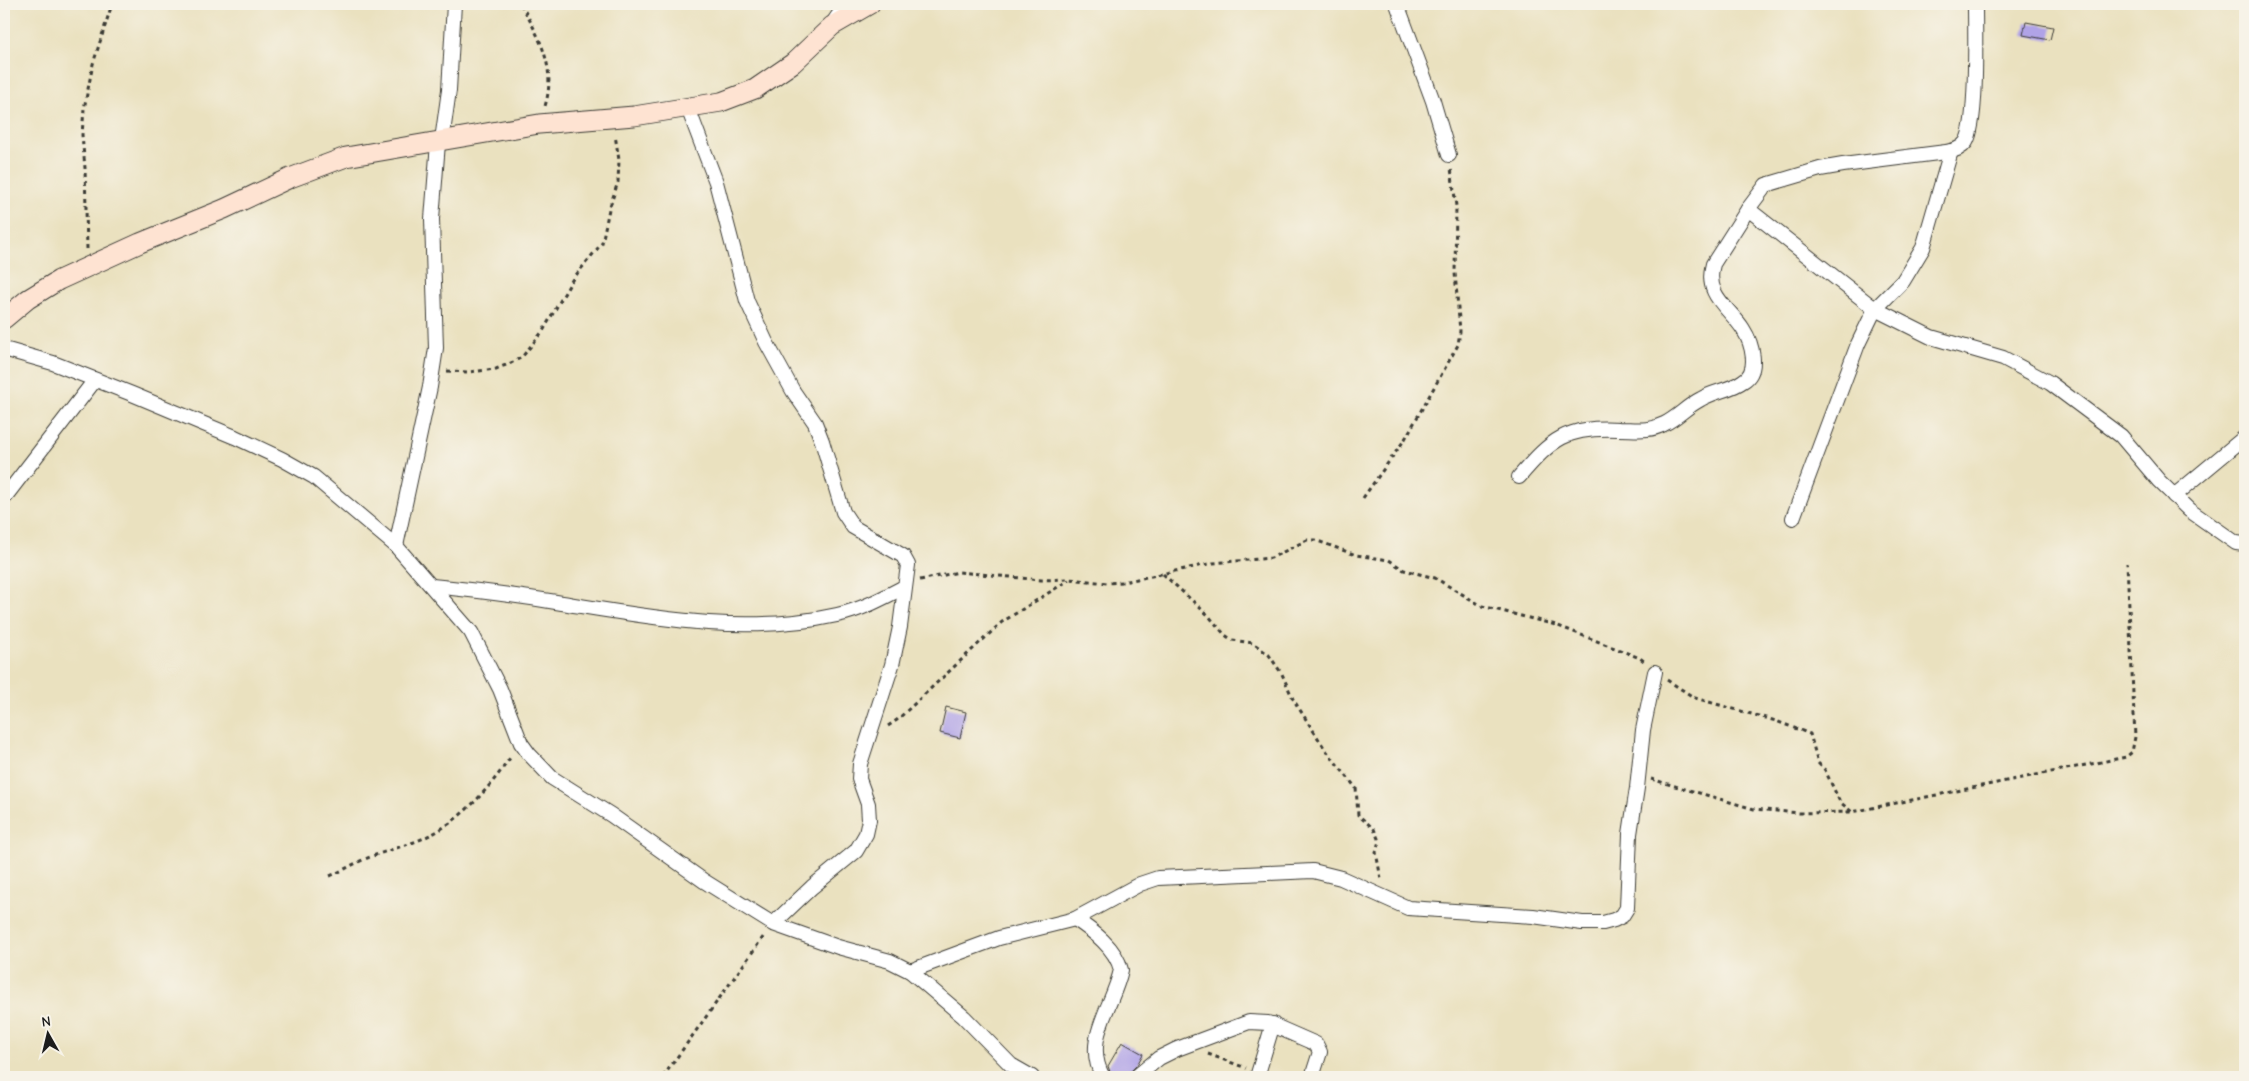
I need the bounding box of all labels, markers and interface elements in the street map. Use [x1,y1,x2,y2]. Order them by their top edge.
north arrow [22,1008,72,1058]
text: N [41,1013,52,1031]

